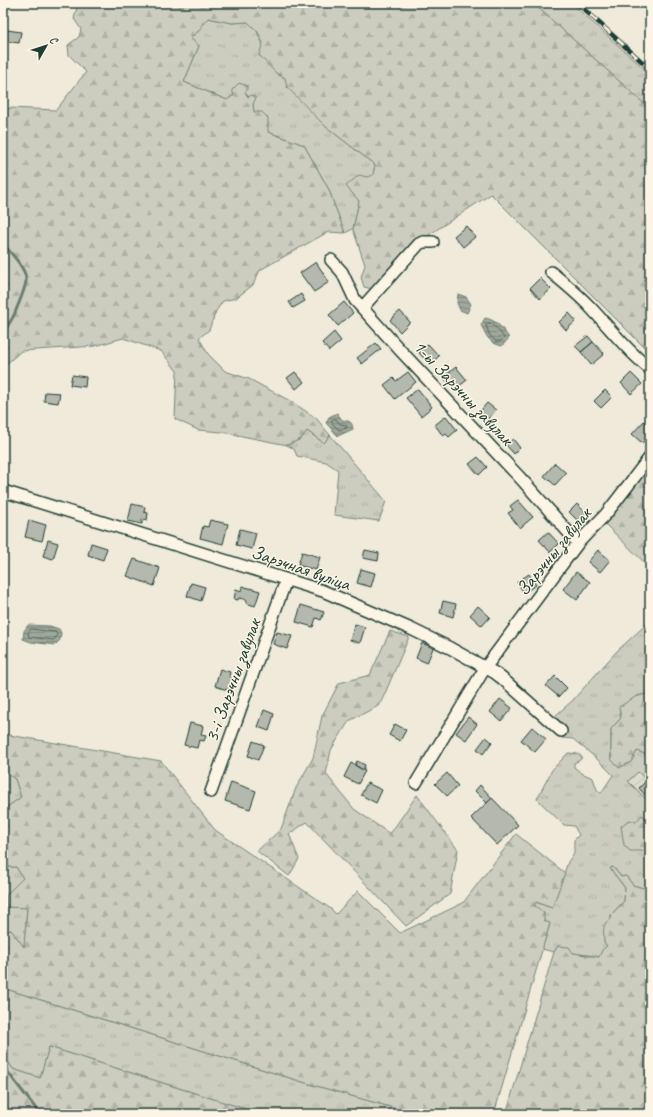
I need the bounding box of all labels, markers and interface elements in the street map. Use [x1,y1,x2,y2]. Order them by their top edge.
north arrow [26,26,66,66]
text: С [47,33,62,47]
street label: 1-ы Зарэчны завулак [408,335,520,452]
street label: Зарэчны завулак [511,501,598,601]
street label: Зарэчная вуліца [248,540,355,597]
street label: 3-і Зарэчны завулак [200,614,267,745]

